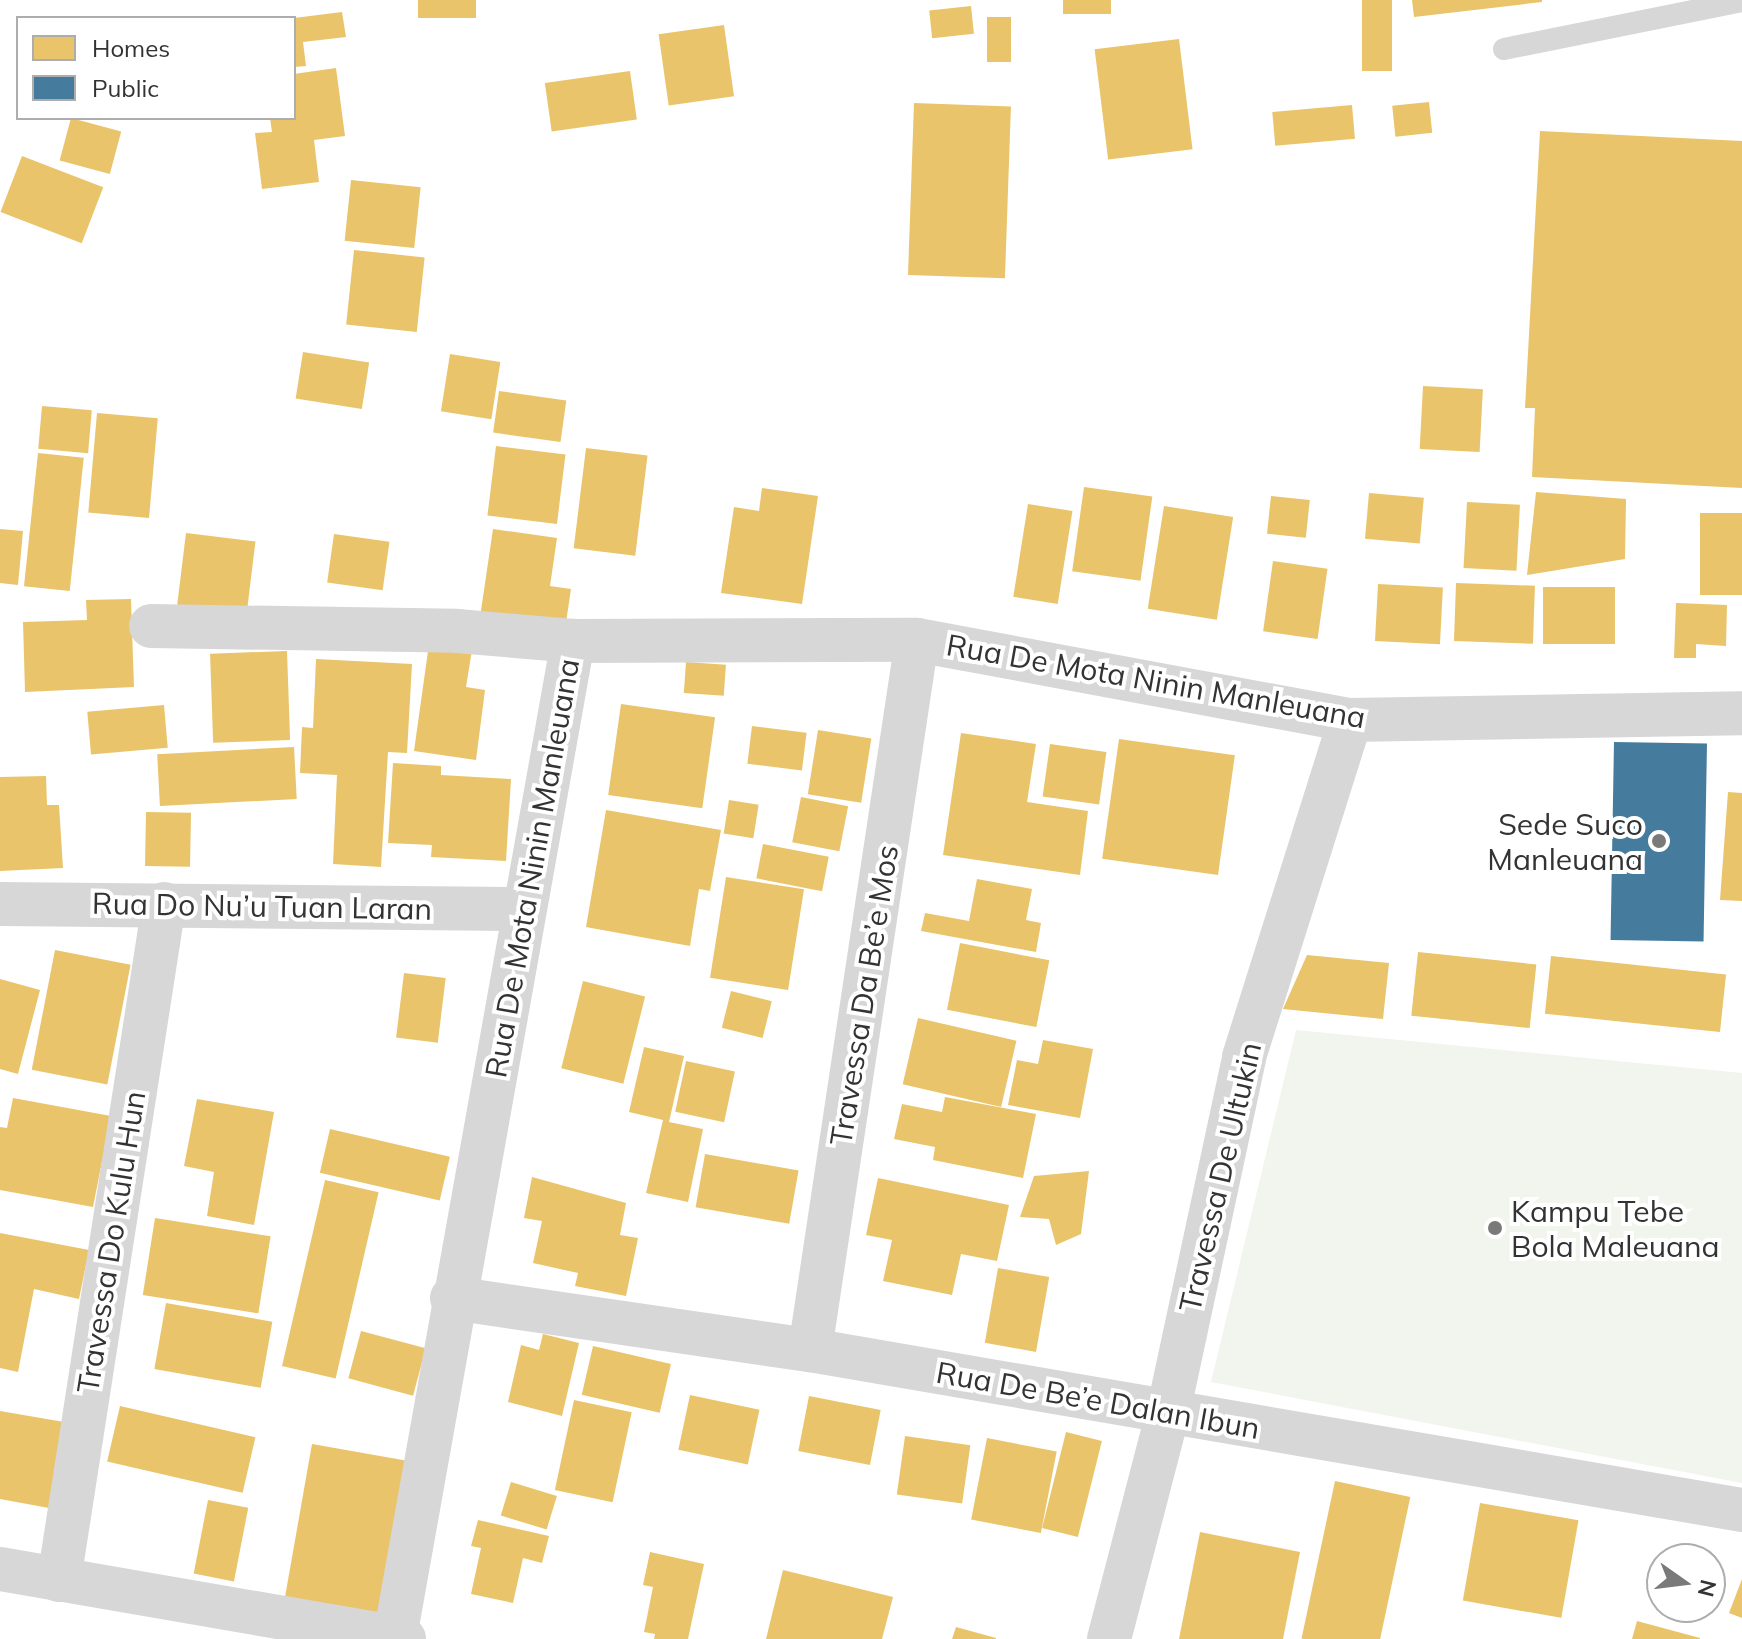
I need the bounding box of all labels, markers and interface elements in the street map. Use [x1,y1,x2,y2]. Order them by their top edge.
legend [16,16,296,120]
text: Homes [92,33,170,63]
text: Public [92,73,159,103]
street label: Rua De Mota Ninin Manleuana [944,626,1368,736]
street label: Rua De Mota Ninin Manleuana [477,656,587,1080]
place label: Sede Suco Manleuana [1487,806,1643,876]
marker: Sede Suco Manleuana [1650,832,1668,850]
street label: Travessa Da Be’e Mos [822,842,906,1148]
street label: Rua Do Nu’u Tuan Laran [92,885,432,927]
street label: Travessa De Ultukin [1171,1039,1269,1315]
street label: Travessa Do Kulu Hun [69,1088,153,1396]
place label: Kampu Tebe Bola Maleuana [1511,1193,1720,1264]
marker: Kampu Tebe Bola Maleuana [1486,1219,1504,1237]
street label: Rua De Be’e Dalan Ibun [933,1354,1263,1446]
north arrow [1646,1543,1726,1623]
text: N [1692,1577,1723,1600]

